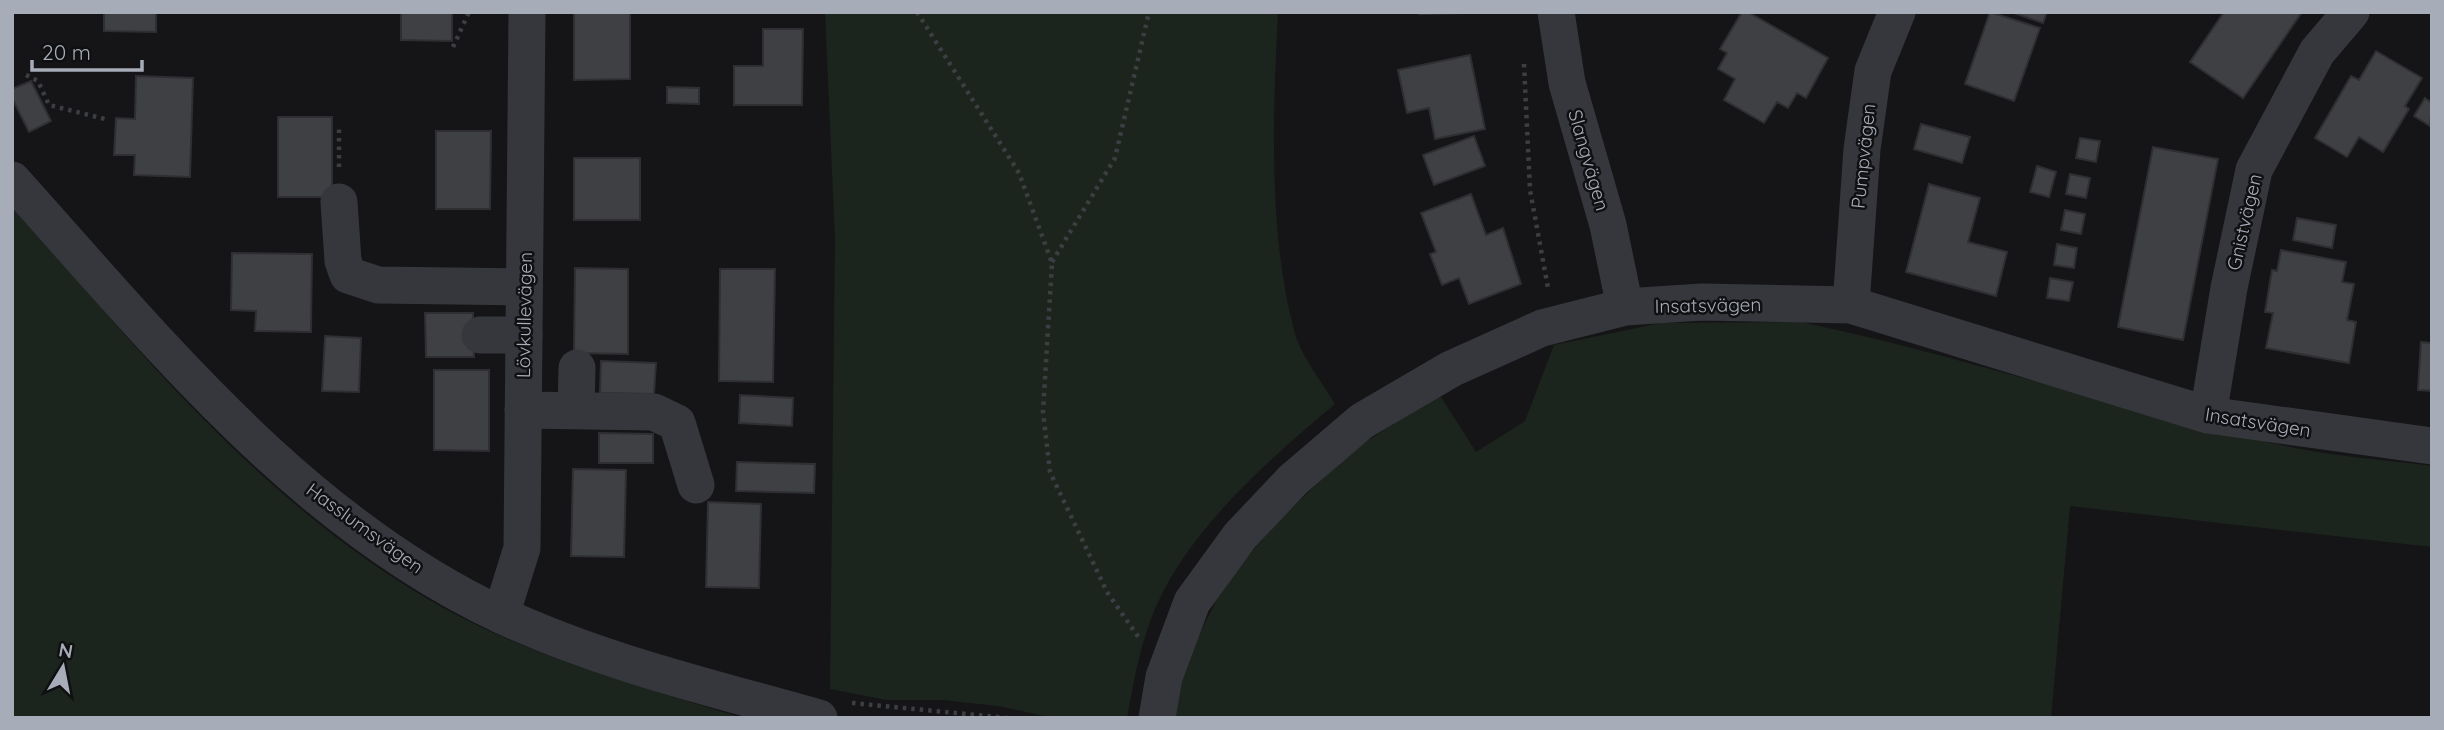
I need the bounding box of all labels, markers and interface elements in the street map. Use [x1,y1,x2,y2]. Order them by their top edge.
scale bar [32,28,142,72]
text: 20 m [42,39,91,65]
street label: Pumpvägen [1846,102,1880,210]
street label: Slangvägen [1563,107,1615,213]
street label: Gnistvägen [2221,171,2267,273]
street label: Lövkullevägen [511,252,537,378]
street label: Insatsvägen [1654,292,1762,318]
street label: Insatsvägen [2203,402,2313,442]
street label: Hasslumsvägen [302,477,428,579]
north arrow [28,632,98,702]
text: N [57,637,75,663]

